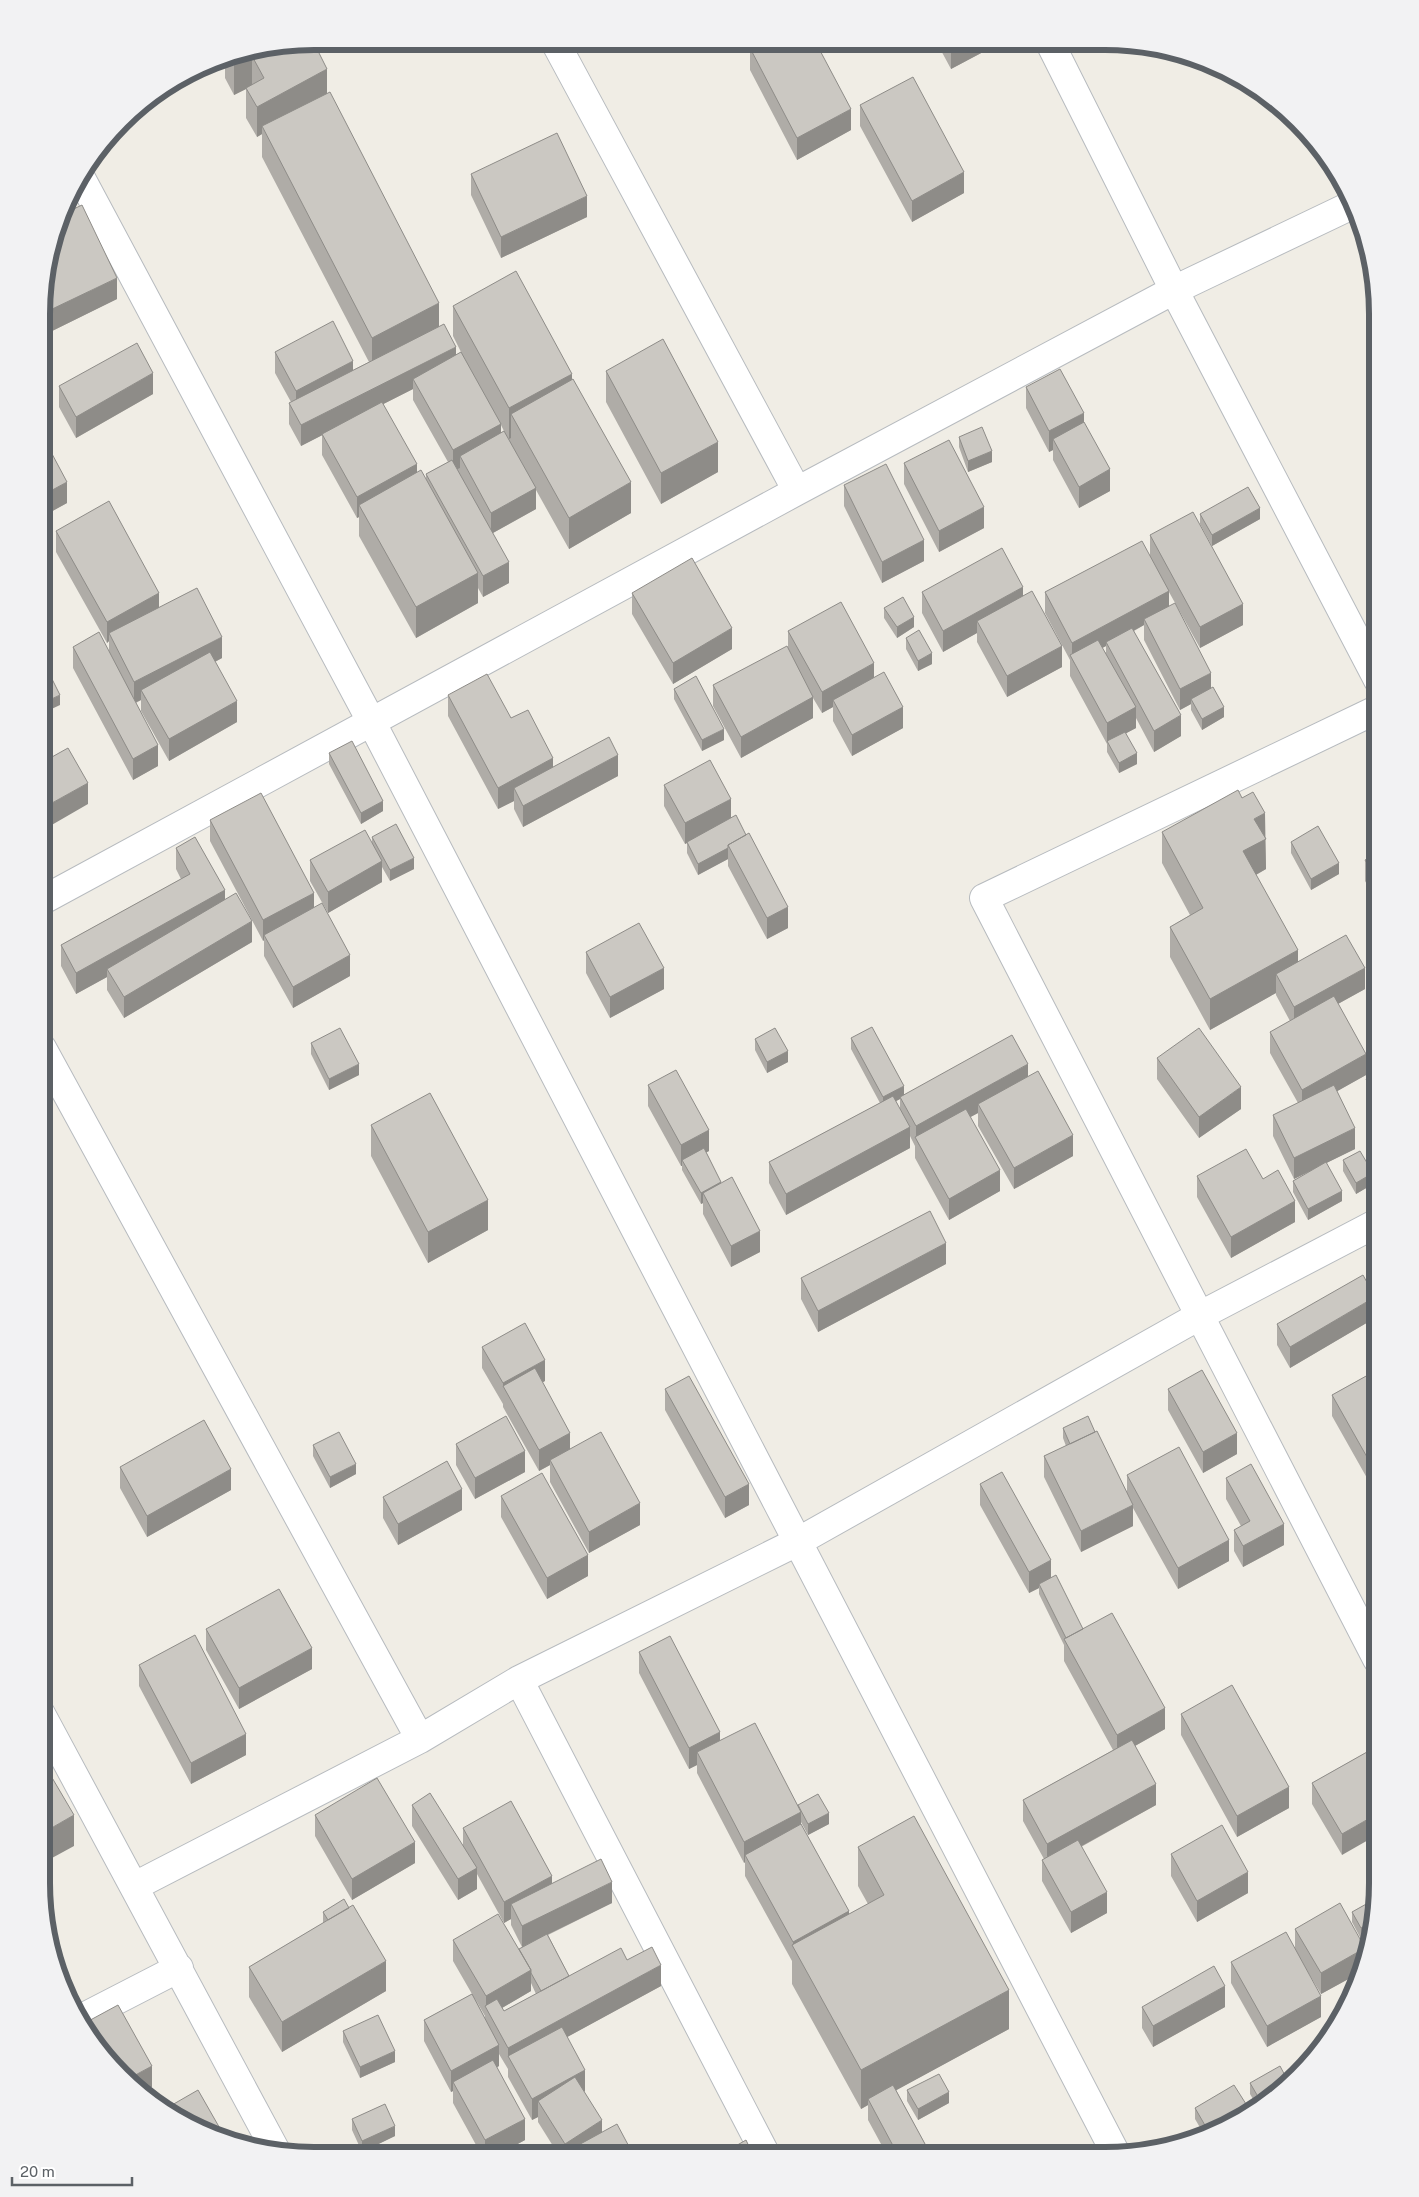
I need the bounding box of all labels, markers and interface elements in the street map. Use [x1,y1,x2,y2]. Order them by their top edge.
scale bar [12,2154,132,2186]
text: 20 m [20,2163,55,2180]

